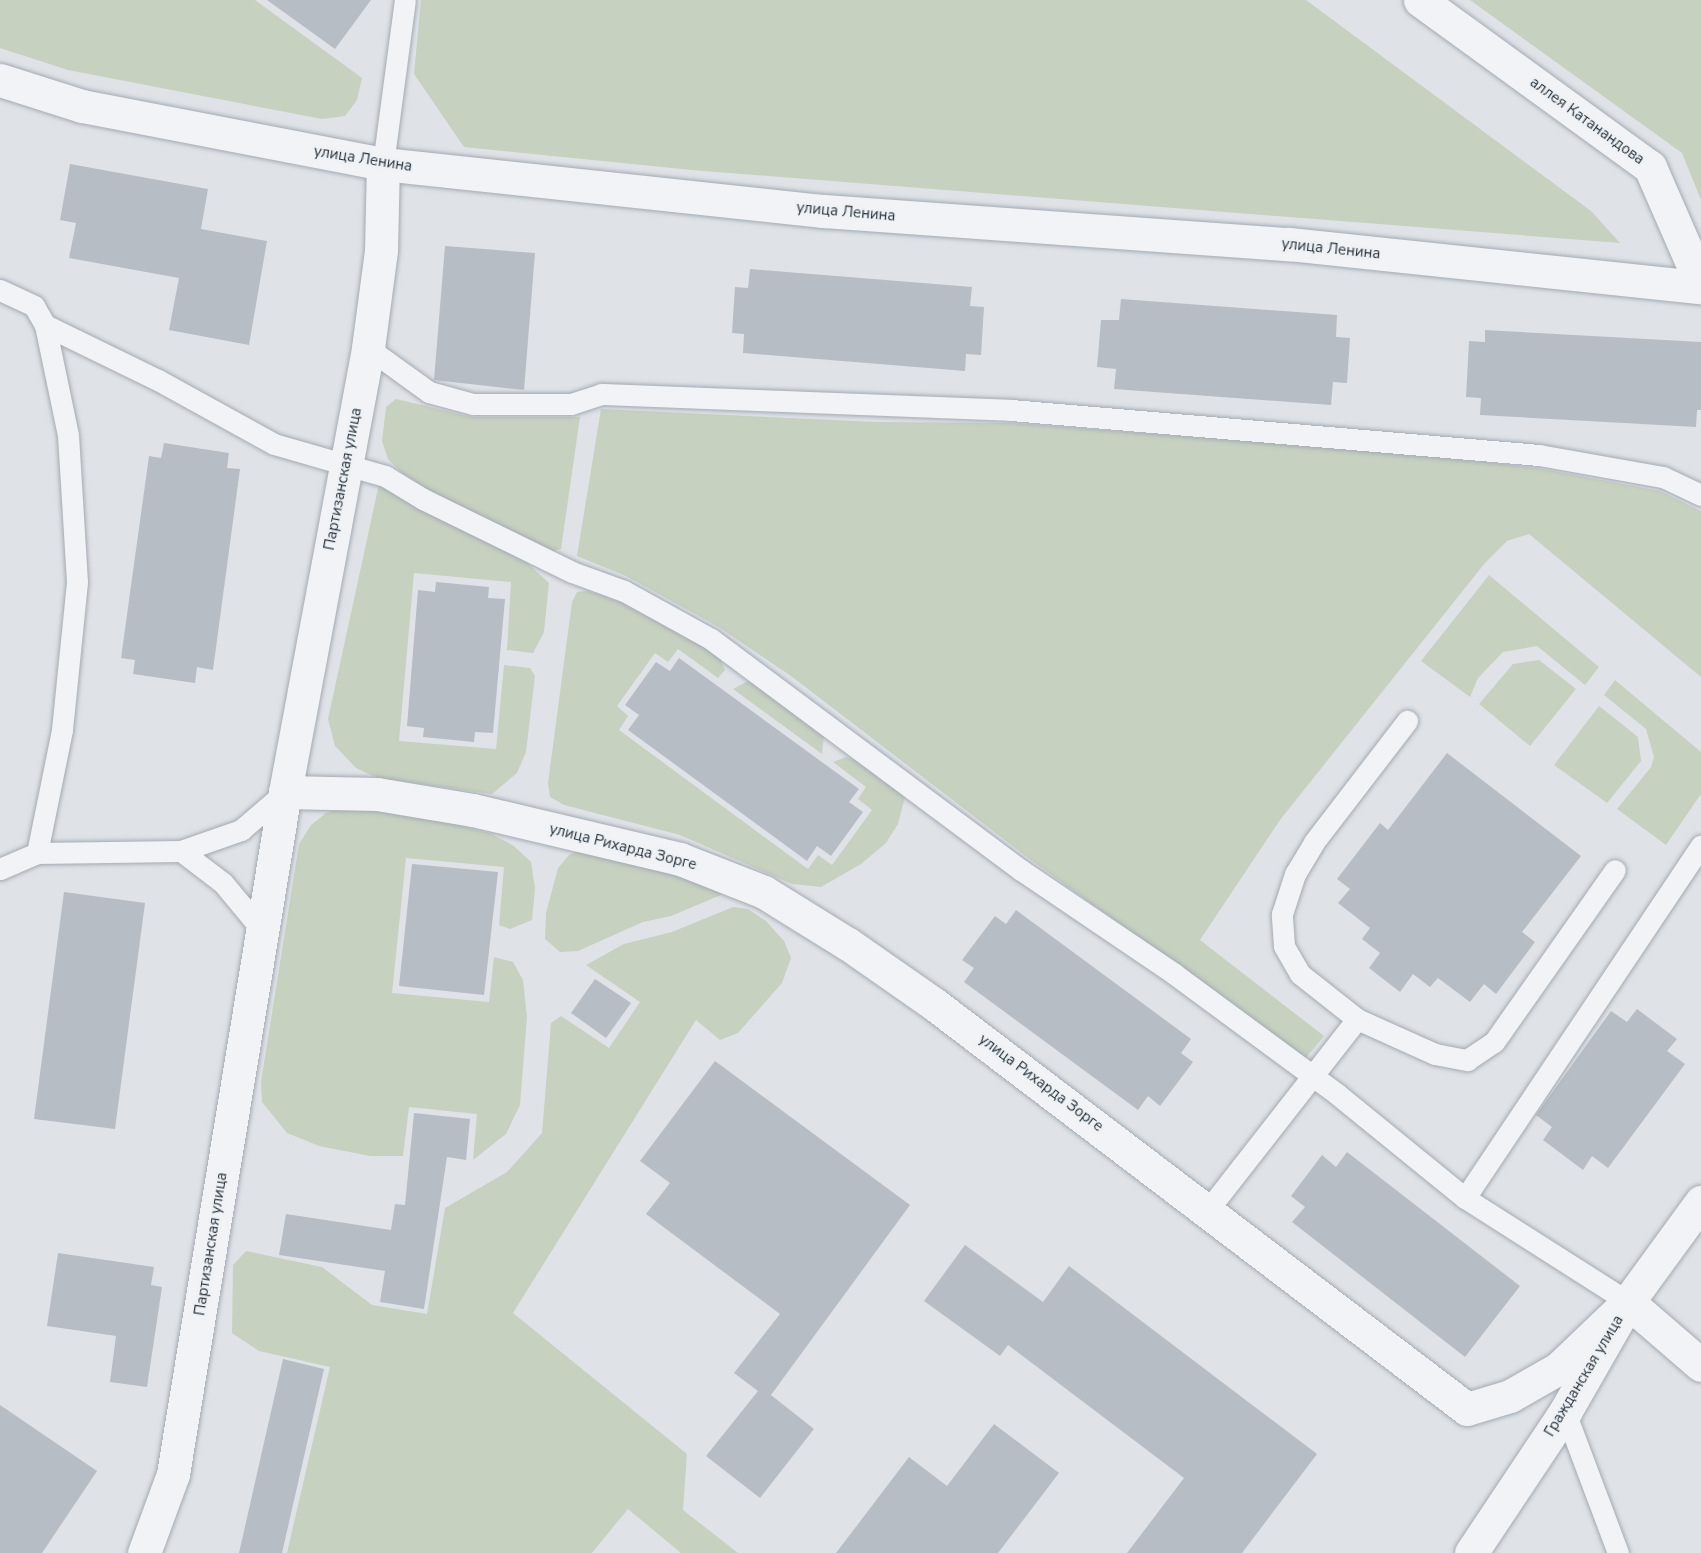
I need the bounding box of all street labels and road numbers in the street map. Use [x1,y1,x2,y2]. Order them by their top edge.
street label: аллея Катанандова [1526,73,1648,169]
street label: улица Ленина [313,142,413,176]
street label: улица Ленина [796,199,896,225]
street label: улица Ленина [1281,235,1381,263]
street label: Партизанская улица [320,406,366,552]
street label: улица Рихарда Зорге [547,820,699,874]
street label: улица Рихарда Зорге [975,1030,1107,1136]
street label: Партизанская улица [191,1171,231,1317]
street label: Гражданская улица [1541,1312,1627,1440]

